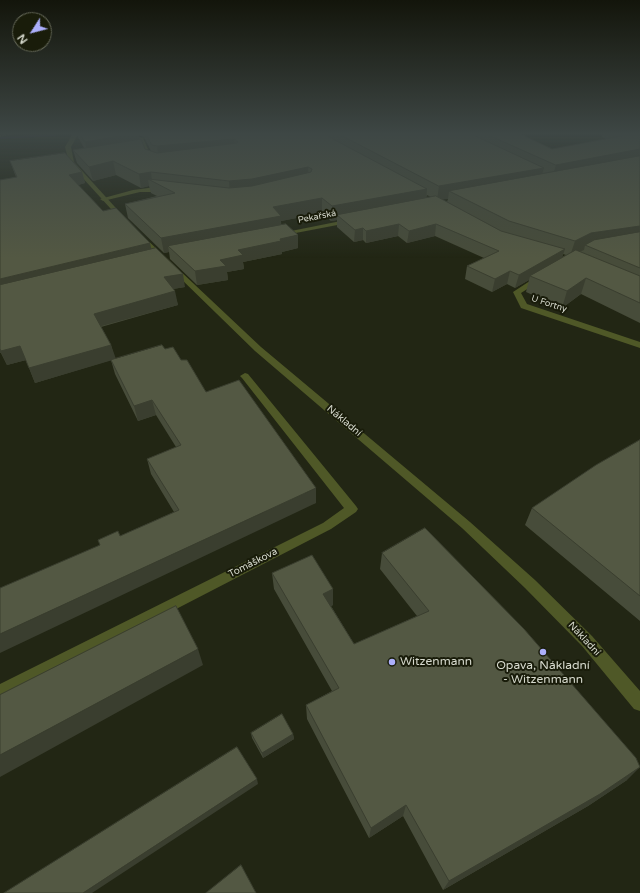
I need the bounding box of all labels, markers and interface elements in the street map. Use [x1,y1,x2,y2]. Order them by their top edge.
north arrow [12,12,52,52]
text: N [15,31,31,46]
street label: Pekařská [297,208,337,226]
street label: U Fortny [530,293,568,315]
street label: Nákladní [324,403,364,439]
street label: Tomáškova [227,546,279,580]
street label: Nákladní [565,620,603,658]
marker: Opava, Nákladní - Witzenmann [538,647,548,657]
place label: Witzenmann [400,655,472,669]
marker: Witzenmann [387,657,397,667]
place label: Opava, Nákladní - Witzenmann [496,659,590,687]

